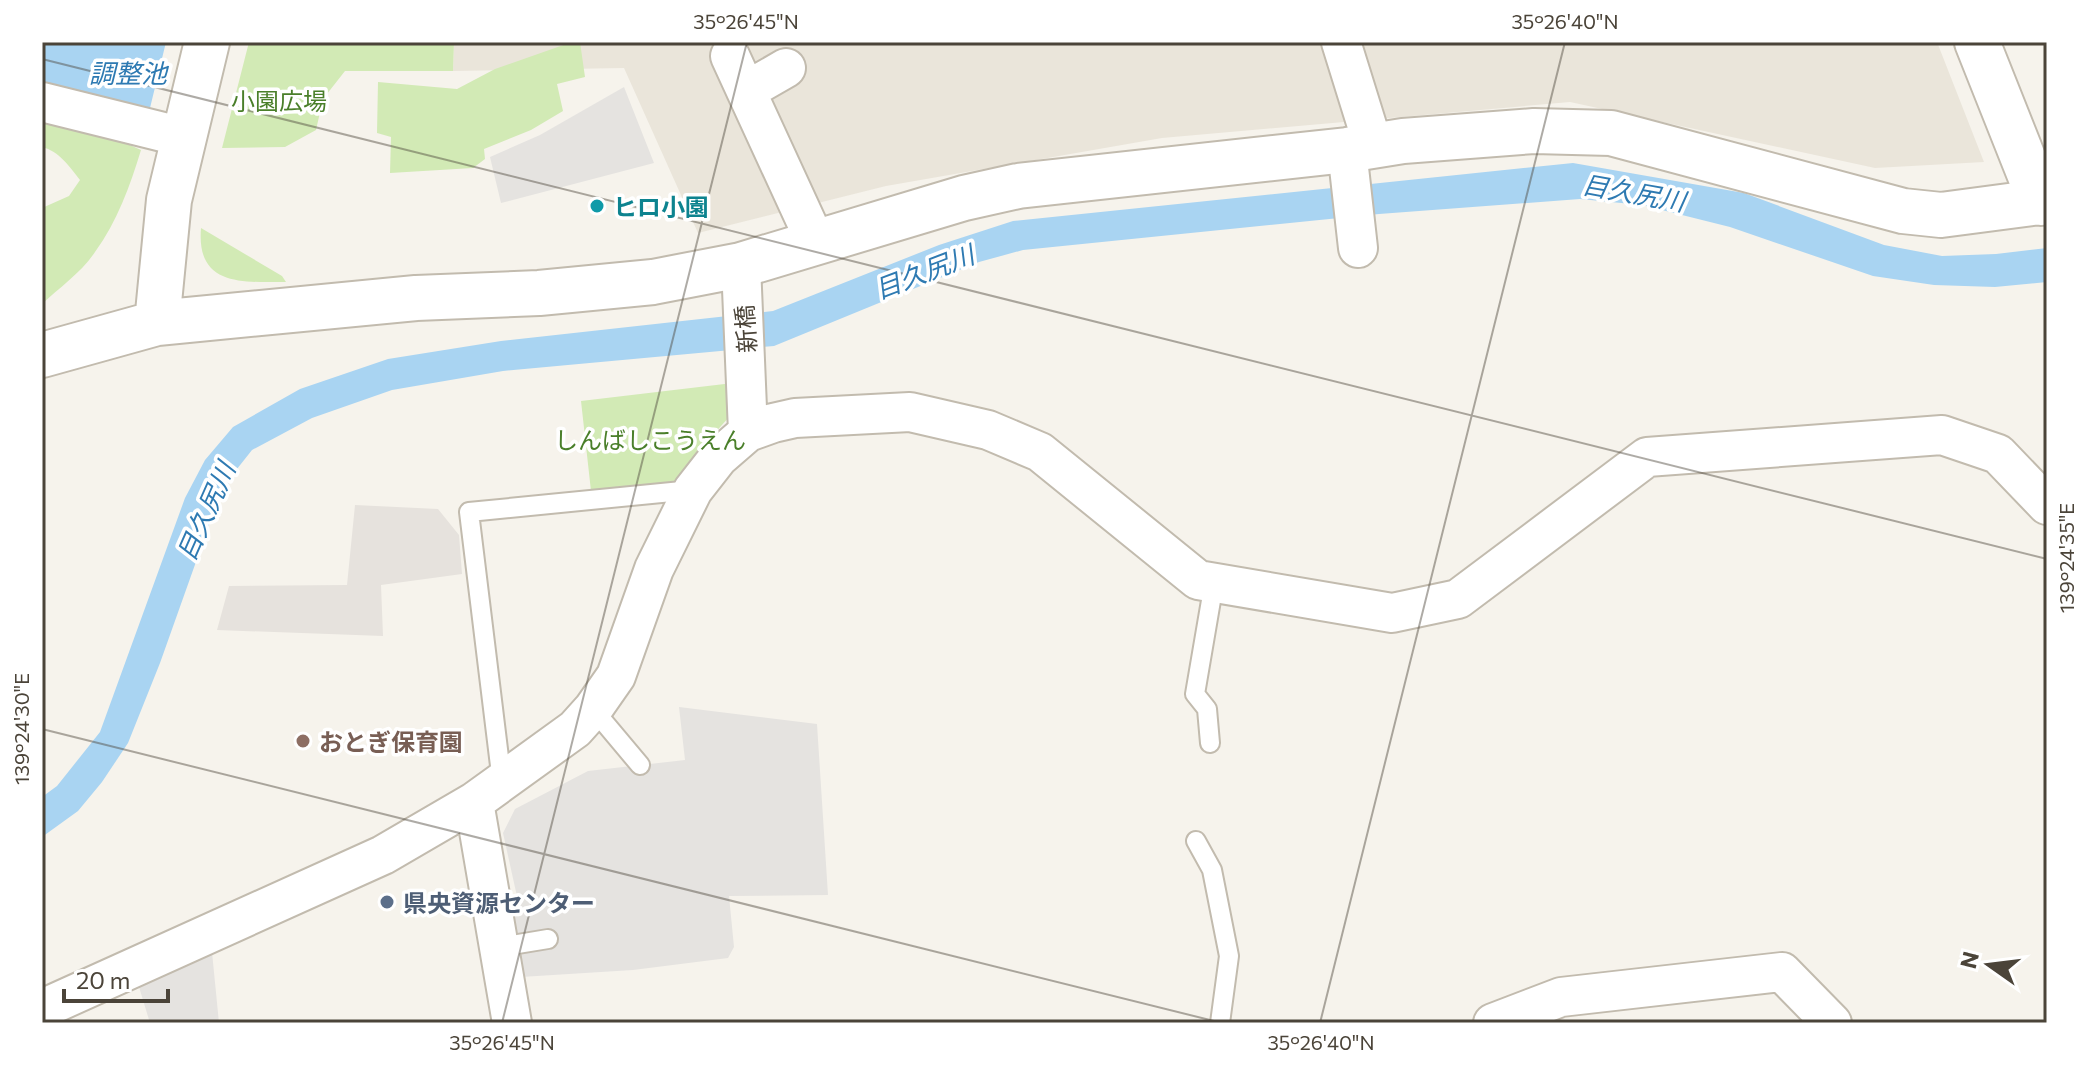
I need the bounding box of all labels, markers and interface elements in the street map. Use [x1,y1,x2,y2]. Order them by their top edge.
text: 35°26'45"N [693,9,799,33]
text: 35°26'40"N [1511,9,1619,33]
water label: 調整池 [89,57,170,88]
park label: 小園広場 [231,86,327,115]
water label: 目久尻川 [1580,168,1691,217]
place label: ヒロ小園 [613,192,709,221]
marker: ヒロ小園 [588,197,606,215]
water label: 目久尻川 [870,237,981,304]
street label: 新橋 [729,304,761,354]
park label: しんばしこうえん [554,425,746,454]
water label: 目久尻川 [170,454,242,565]
text: 139°24'35"E [2054,503,2078,613]
text: 139°24'30"E [9,673,33,785]
place label: おとぎ保育園 [319,727,463,756]
marker: おとぎ保育園 [294,732,312,750]
place label: 県央資源センター [403,888,595,917]
marker: 県央資源センター [378,893,396,911]
north arrow [1949,925,2029,1005]
text: N [1954,949,1984,971]
scale bar [64,953,168,1003]
text: 20 m [76,965,130,994]
text: 35°26'45"N [449,1030,555,1054]
text: 35°26'40"N [1267,1030,1375,1054]

